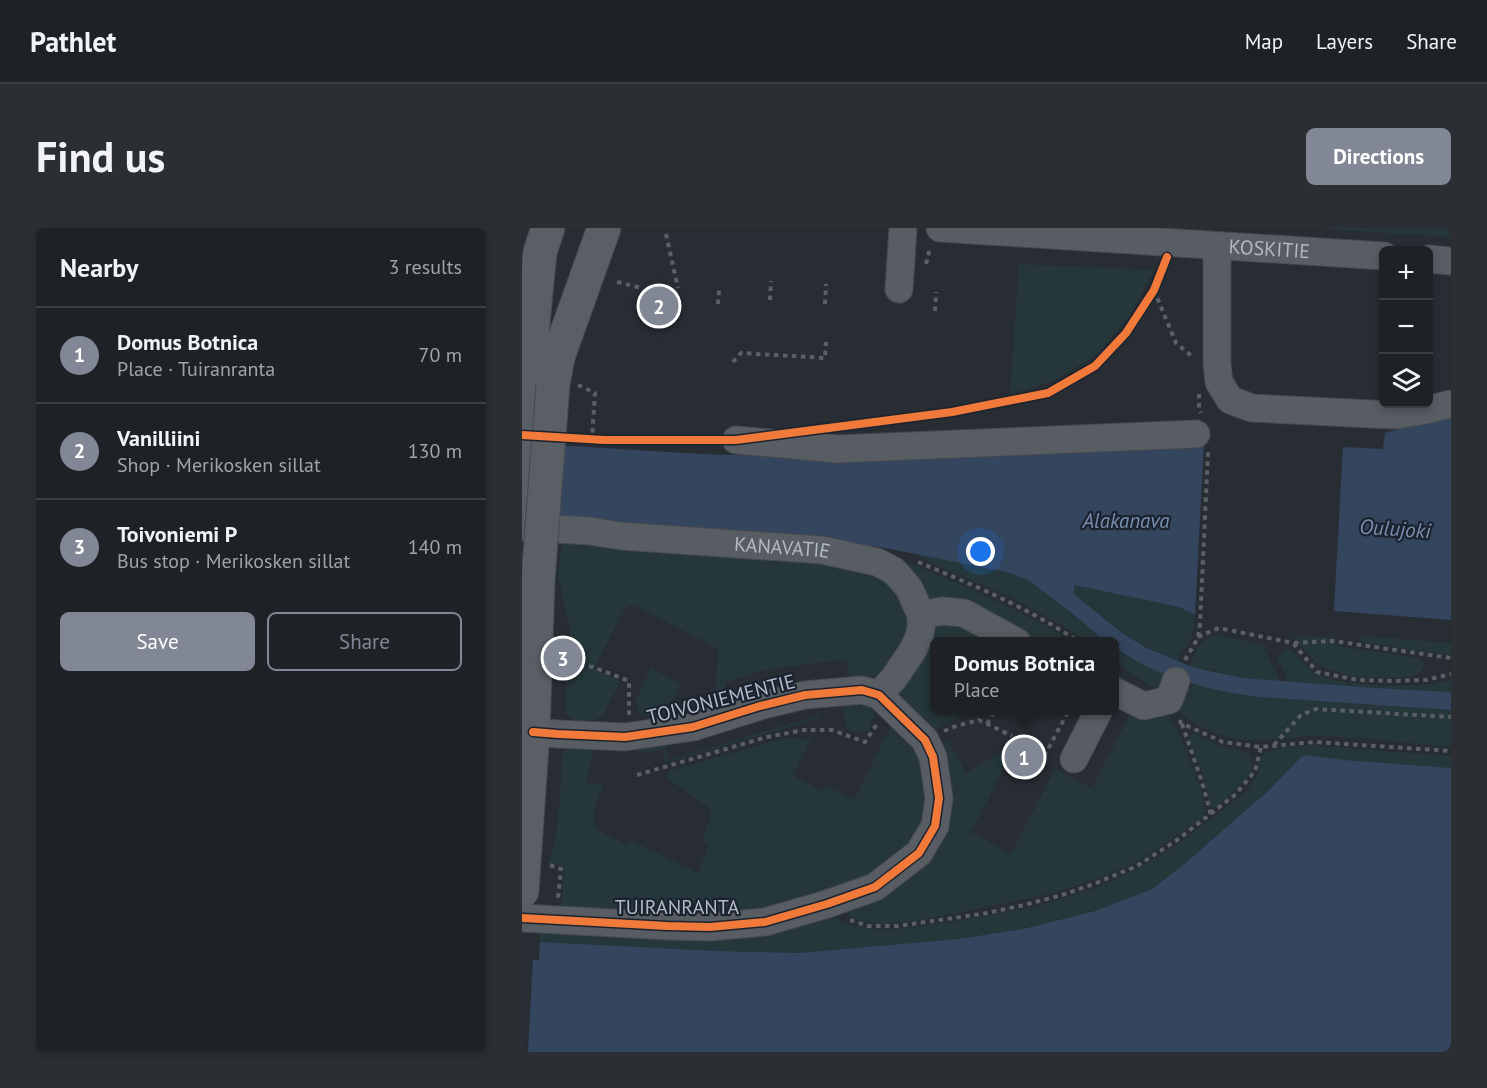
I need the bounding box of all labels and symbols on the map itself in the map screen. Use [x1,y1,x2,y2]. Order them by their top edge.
street label: KOSKITIE [1228,233,1311,264]
pin: 2 [640,284,678,328]
water label: Alakanava [1081,507,1170,534]
water label: Oulujoki [1359,513,1432,544]
street label: KANAVATIE [733,531,833,564]
your location [966,537,995,566]
pin: 3 [544,636,582,680]
street label: TOIVONIEMENTIE [644,668,798,730]
pin: 1 [1004,734,1044,780]
street label: TUIRANRANTA [615,894,740,920]

